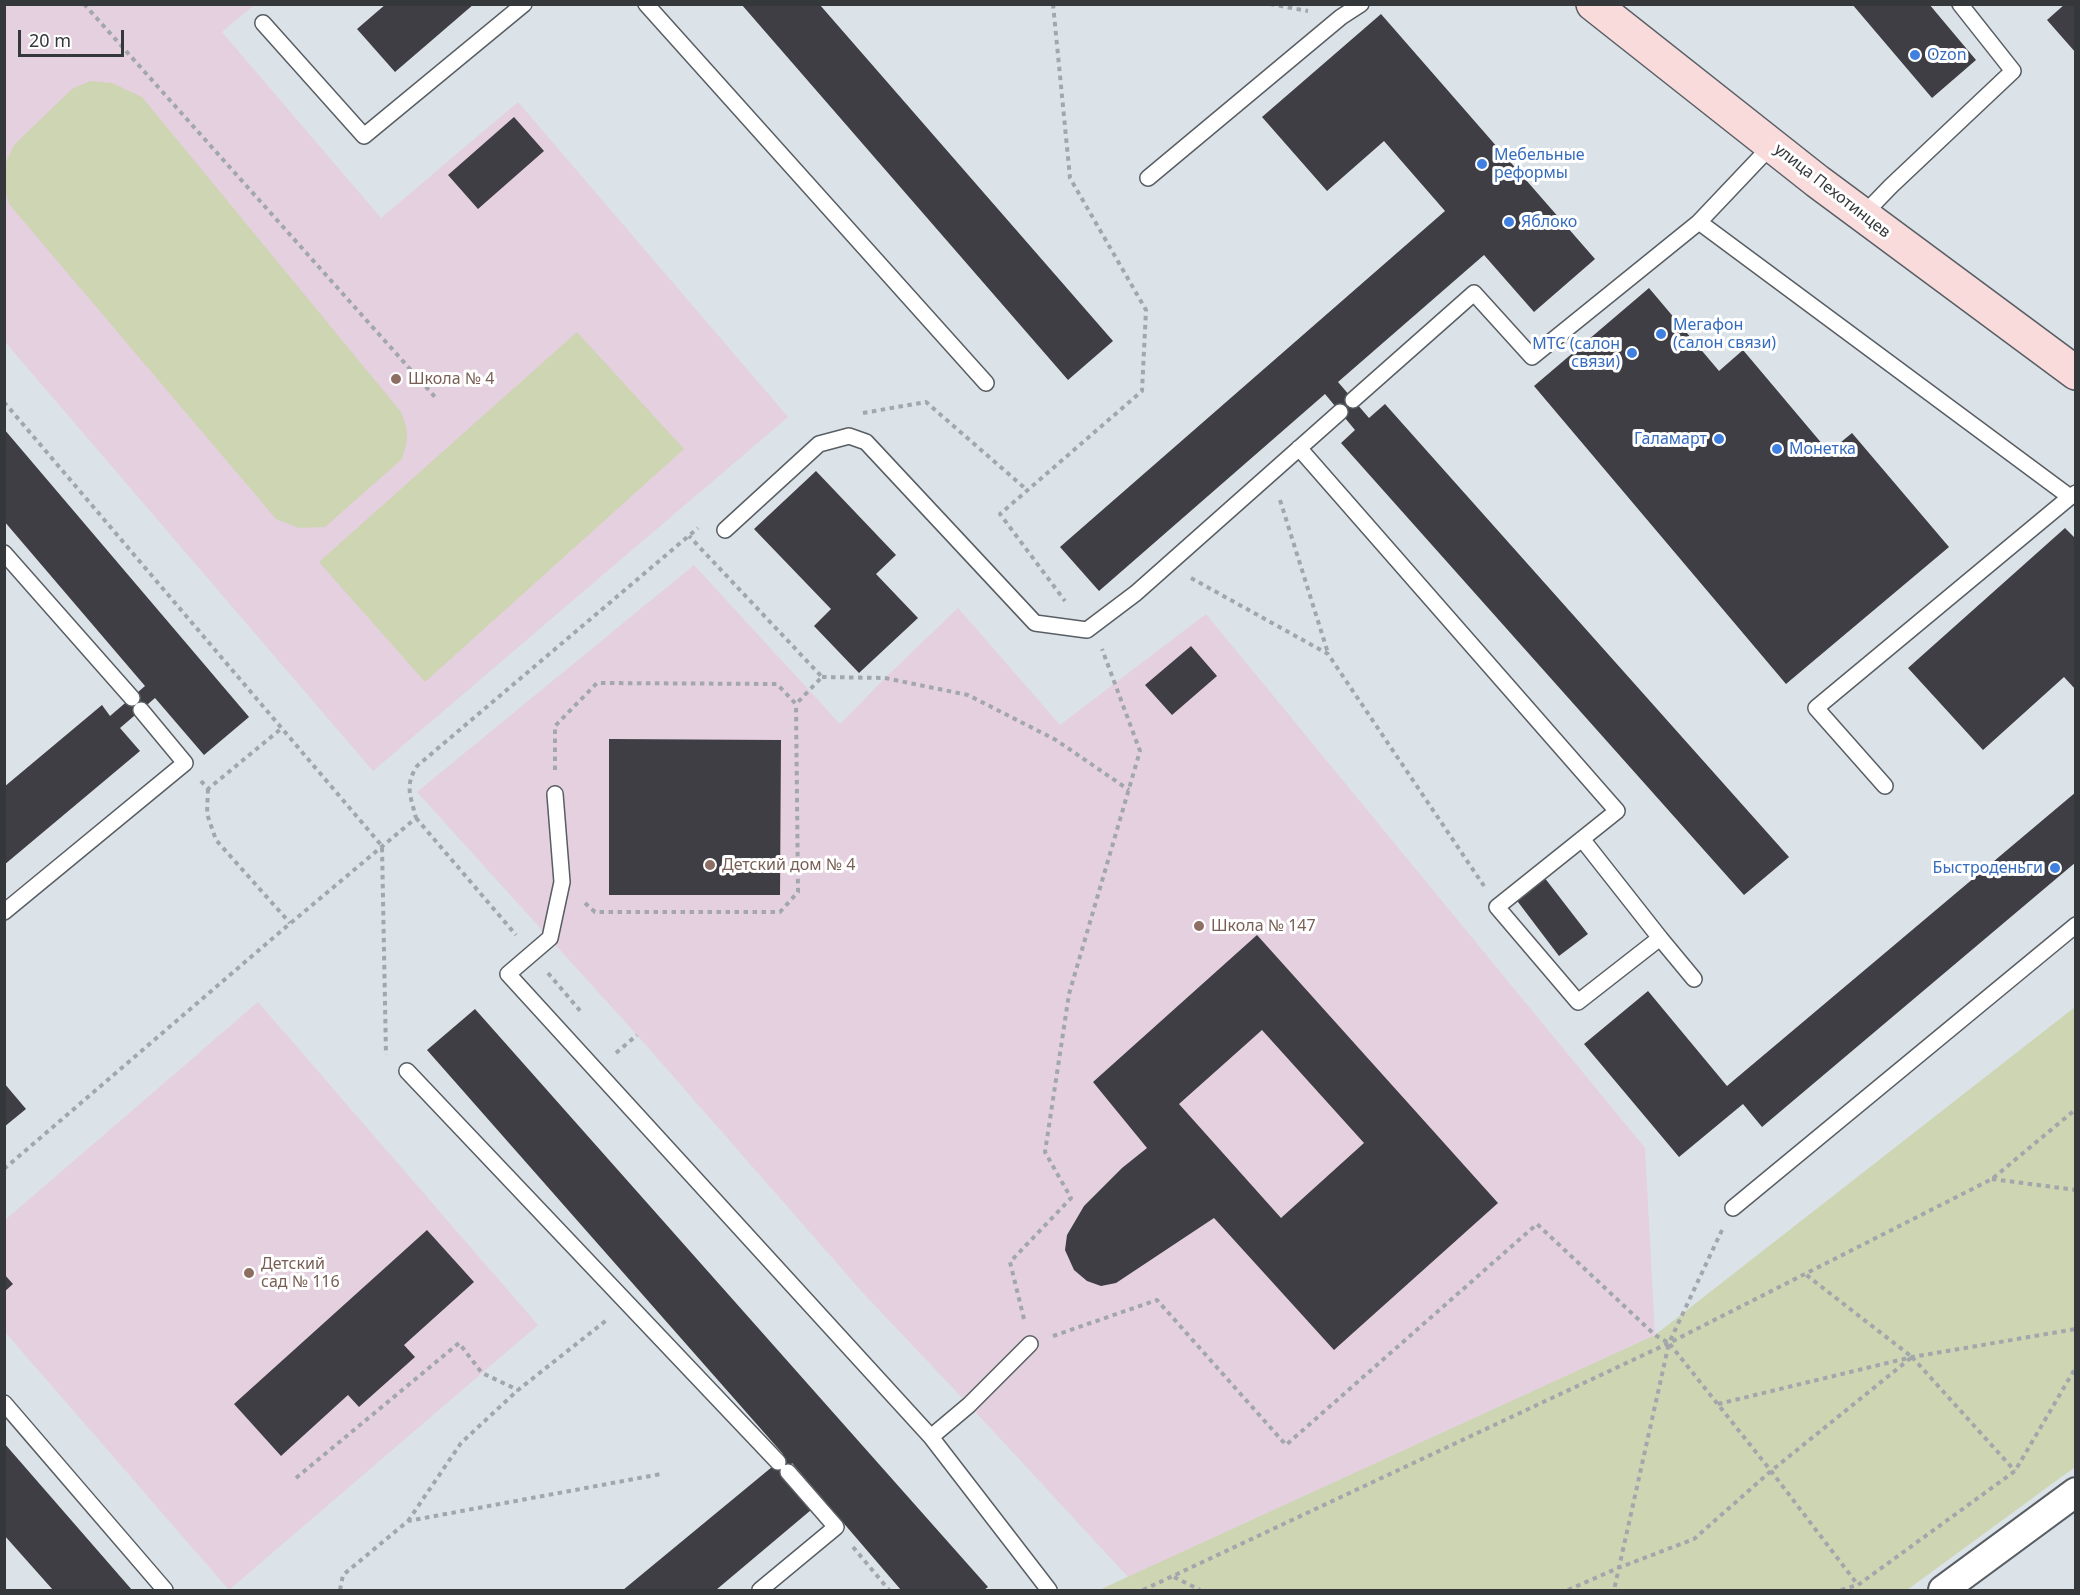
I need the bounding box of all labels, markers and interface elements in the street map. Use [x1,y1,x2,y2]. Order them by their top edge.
scale bar [21,18,128,56]
text: 20 m [29,28,71,52]
place label: Ozon [1927,45,1967,65]
marker: Ozon [1908,48,1922,62]
street label: улица Пехотинцев [1770,140,1894,242]
place label: Мебельные реформы [1494,145,1585,183]
marker: Мебельные реформы [1475,157,1489,171]
place label: Яблоко [1521,212,1577,232]
marker: Яблоко [1502,215,1516,229]
place label: Мегафон (салон связи) [1673,315,1776,353]
marker: Мегафон (салон связи) [1654,327,1668,341]
place label: МТС (салон связи) [1532,334,1620,372]
marker: МТС (салон связи) [1625,346,1639,360]
place label: Школа № 4 [408,369,494,389]
marker: Школа № 4 [389,372,403,386]
place label: Галамарт [1634,429,1707,449]
marker: Галамарт [1712,432,1726,446]
place label: Монетка [1789,439,1856,459]
marker: Монетка [1770,442,1784,456]
place label: Детский дом № 4 [722,855,855,875]
marker: Детский дом № 4 [703,858,717,872]
place label: Быстроденьги [1933,858,2043,878]
marker: Быстроденьги [2048,861,2062,875]
place label: Школа № 147 [1211,916,1316,936]
marker: Школа № 147 [1192,919,1206,933]
place label: Детский сад № 116 [261,1254,340,1292]
marker: Детский сад № 116 [242,1266,256,1280]

